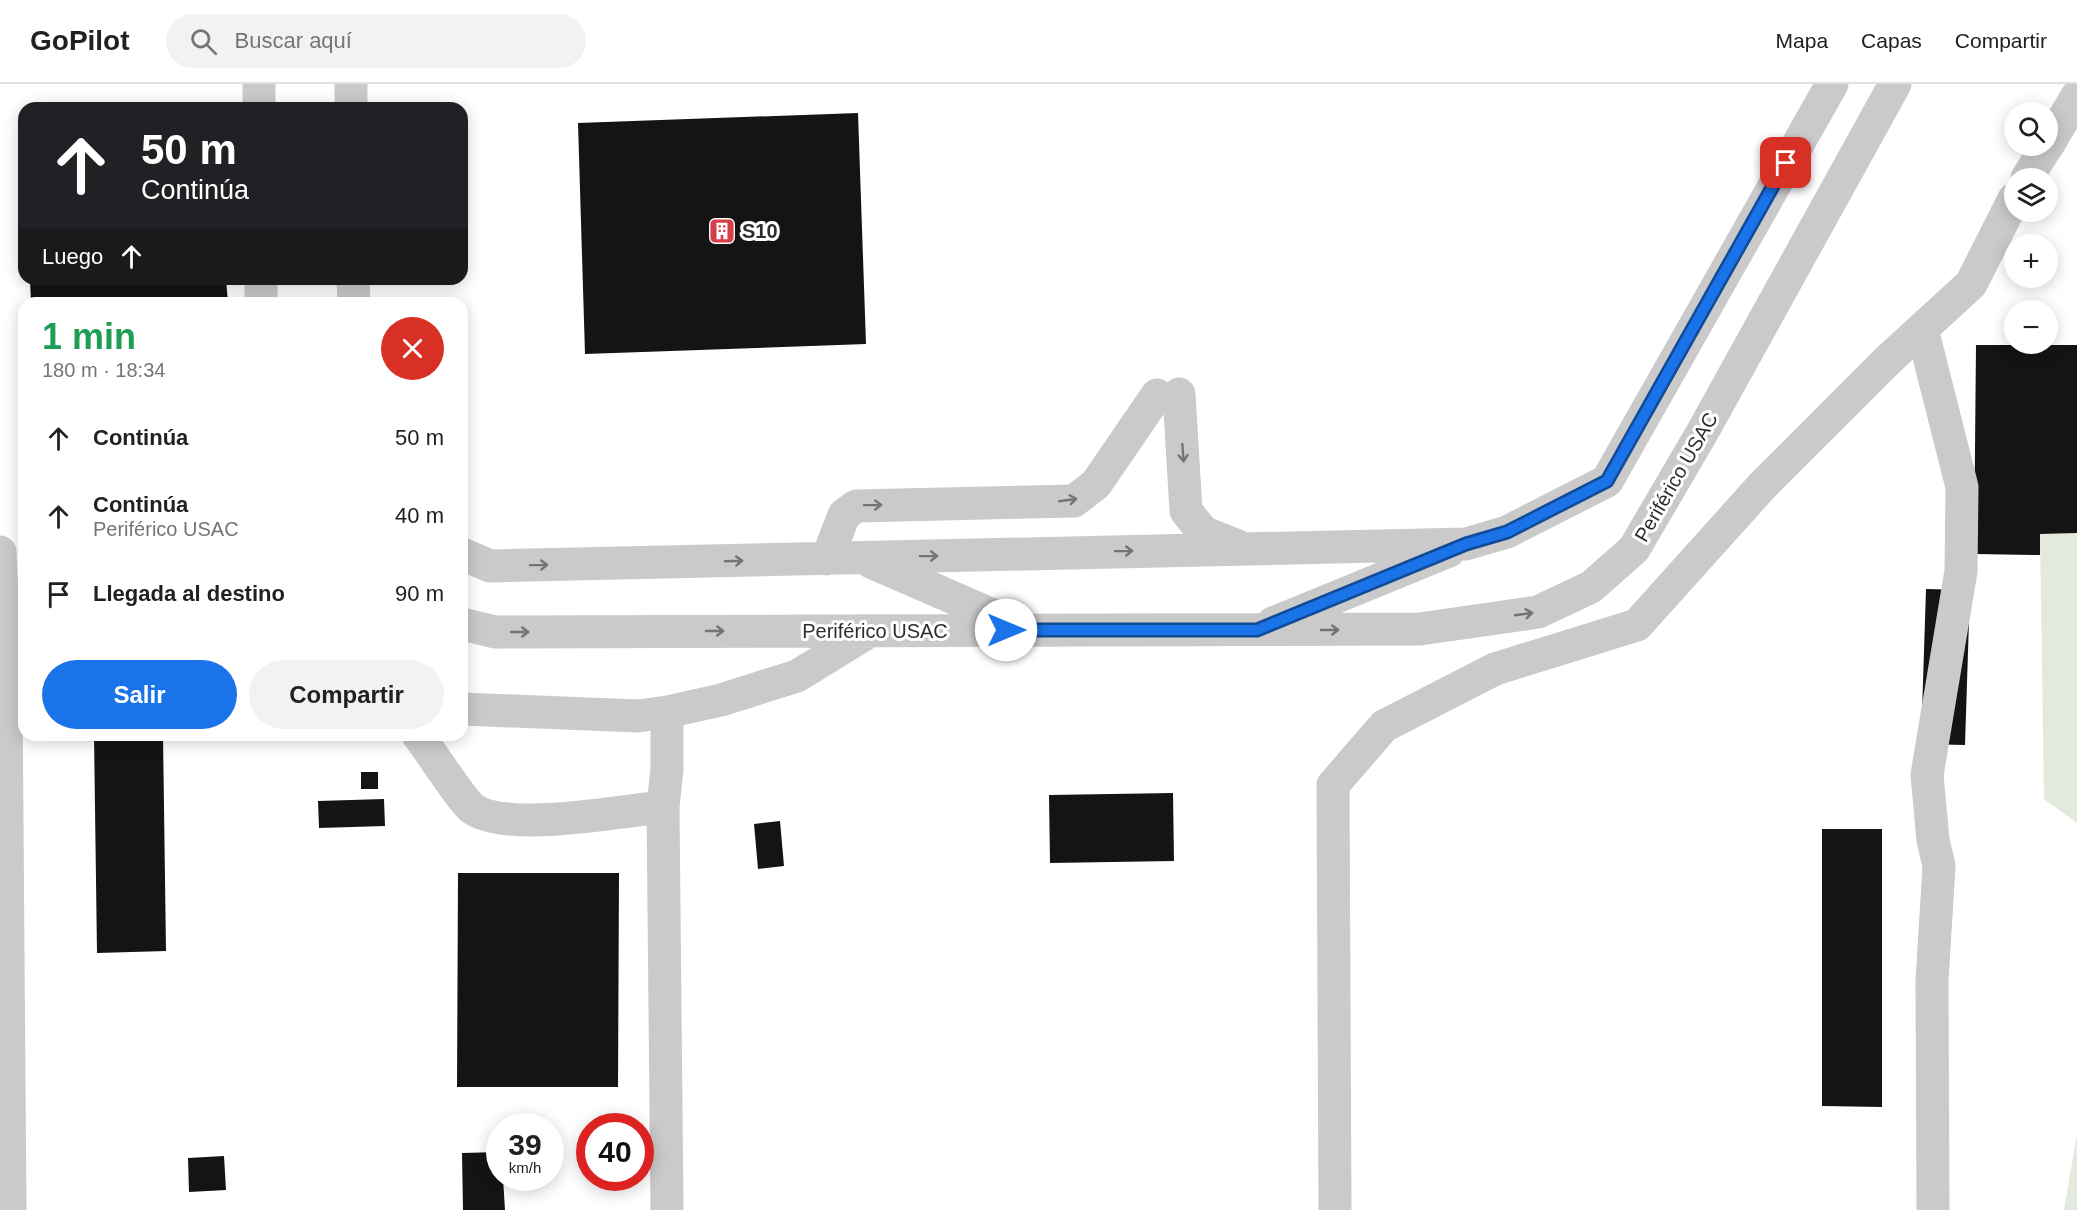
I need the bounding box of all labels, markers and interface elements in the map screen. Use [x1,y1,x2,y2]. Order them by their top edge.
search box [166,14,586,68]
text: GoPilot [30,25,130,56]
icon: search [187,25,220,58]
text: Buscar aquí [235,28,352,53]
text: Mapa [1776,29,1828,52]
text: Capas [1861,29,1922,52]
text: Compartir [1955,29,2047,52]
map controls [2004,102,2058,354]
button: search [2004,102,2058,156]
icon: ahead [42,126,120,204]
text: 50 m [141,126,237,173]
pin [1760,137,1811,188]
icon: arrive [1769,146,1802,179]
button: layers [2004,168,2058,222]
text: Continúa [141,175,249,205]
building icon: S10 [707,216,737,246]
place label: S10 [742,220,778,242]
button: + [2004,234,2058,288]
icon: ahead [115,240,148,273]
text: Luego [42,244,103,269]
button: − [2004,300,2058,354]
text: 1 min [42,316,136,357]
button: close [381,317,444,380]
text: 180 m · 18:34 [42,359,165,381]
street label: Periférico USAC [1630,408,1722,546]
icon: ahead [42,422,75,455]
text: Continúa [93,425,188,450]
text: 50 m [395,425,444,450]
one-way arrow [1177,442,1188,462]
text: Continúa [93,492,188,517]
one-way arrow [1058,494,1077,505]
icon: ahead [42,500,75,533]
one-way arrow [863,500,883,511]
text: 40 m [395,503,444,528]
text: Periférico USAC [93,518,239,540]
one-way arrow [1113,546,1133,557]
one-way arrow [918,550,938,562]
one-way arrow [723,555,743,566]
one-way arrow [528,559,548,571]
icon: arrive [42,578,75,611]
text: Llegada al destino [93,581,285,606]
text: 90 m [395,581,444,606]
position arrow [974,598,1038,662]
one-way arrow [1513,609,1533,620]
street label: Periférico USAC [802,620,948,642]
one-way arrow [1319,624,1339,636]
one-way arrow [704,625,724,637]
one-way arrow [509,626,529,638]
button: Salir [42,660,237,729]
button: Compartir [249,660,444,729]
speed limit sign: 40 [576,1113,654,1191]
text: 39 [508,1128,542,1161]
text: km/h [509,1159,541,1176]

